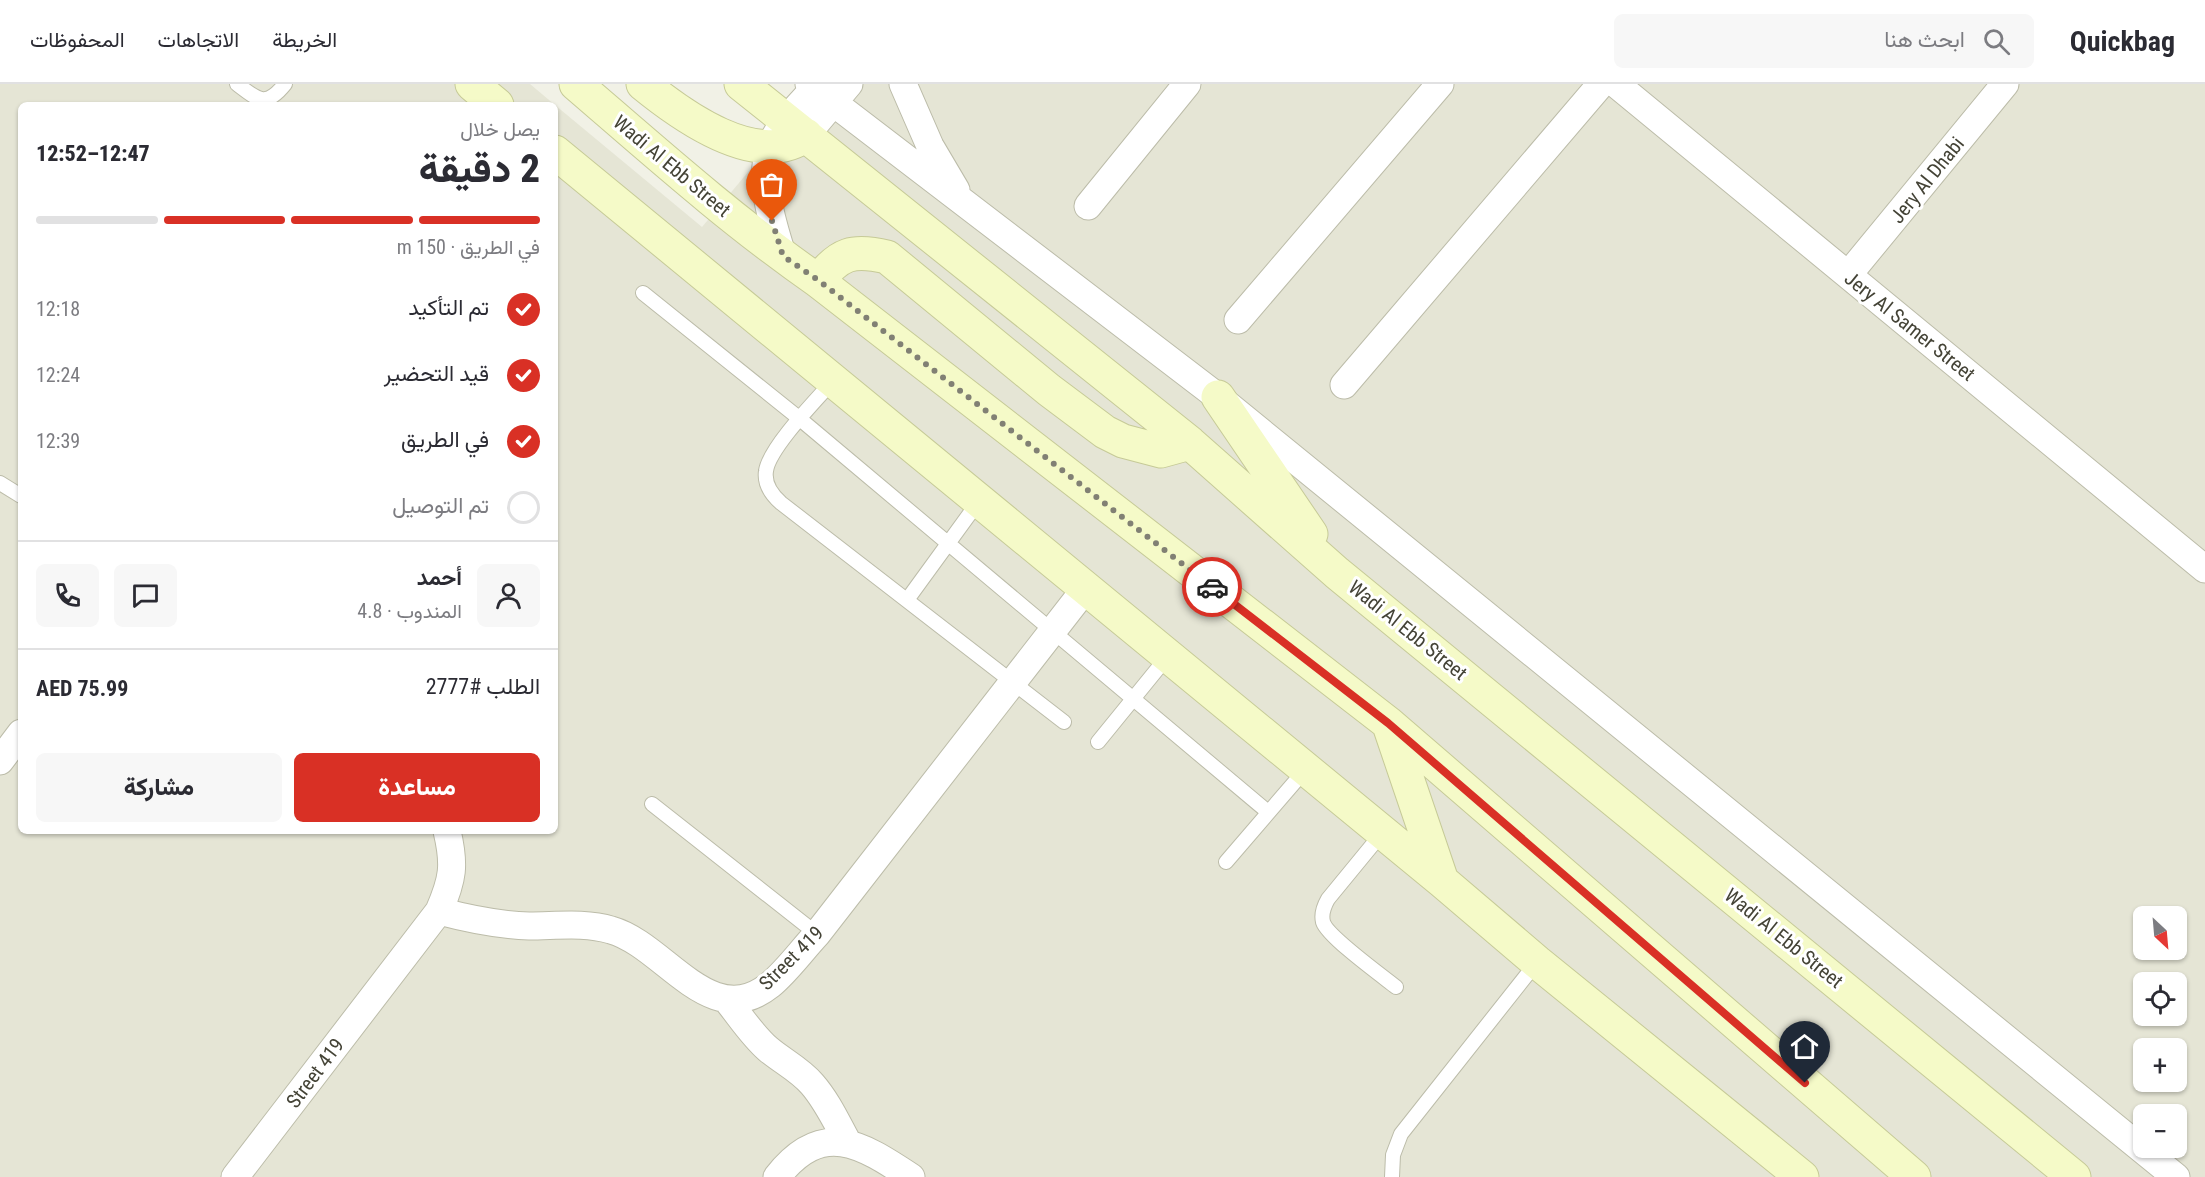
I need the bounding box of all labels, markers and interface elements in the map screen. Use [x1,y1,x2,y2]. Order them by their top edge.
search box [1614,14,2034,68]
icon: search [1980,25,2013,58]
text: Quickbag [2070,25,2175,58]
text: ابحث هنا [1884,27,1965,52]
text: المحفوظات [30,28,125,52]
text: الاتجاهات [158,28,239,52]
text: الخريطة [272,28,337,52]
street label: Wadi Al Ebb Street [609,110,735,222]
text: يصل خلال [460,117,540,141]
street label: Jery Al Dhabi [1885,132,1969,228]
text: 12:47–12:52 [36,141,150,166]
text: 2 دقيقة [419,146,540,192]
pin [746,159,797,221]
icon: bag [755,168,788,201]
text: في الطريق · 150 m [397,235,540,259]
street label: Jery Al Samer Street [1840,266,1980,386]
icon: check [507,293,540,326]
text: تم التأكيد [408,295,489,320]
text: 12:18 [36,297,80,321]
icon: check [507,359,540,392]
text: قيد التحضير [384,361,489,386]
text: 12:24 [36,363,80,387]
icon: check [507,425,540,458]
text: في الطريق [401,427,489,452]
text: 12:39 [36,429,80,453]
text: تم التوصيل [392,493,489,518]
courier [1182,557,1242,617]
button: phone [36,564,99,627]
button: chat [114,564,177,627]
button: person [477,564,540,627]
text: أحمد [417,565,462,590]
icon: car [1196,571,1229,604]
street label: Wadi Al Ebb Street [1344,575,1472,685]
text: المندوب · 4.8 [357,599,462,623]
text: الطلب #2777 [426,674,540,699]
text: AED 75.99 [36,676,128,701]
button: مشاركة [36,753,282,822]
button: مساعدة [294,753,540,822]
street label: Wadi Al Ebb Street [1720,883,1848,993]
north arrow [2133,906,2187,960]
map controls [2133,906,2187,1158]
street label: Street 419 [754,921,828,995]
button: locate [2133,972,2187,1026]
pin [1779,1021,1830,1083]
icon: home [1788,1030,1821,1063]
street label: Street 419 [281,1033,349,1113]
button: + [2133,1038,2187,1092]
button: − [2133,1104,2187,1158]

